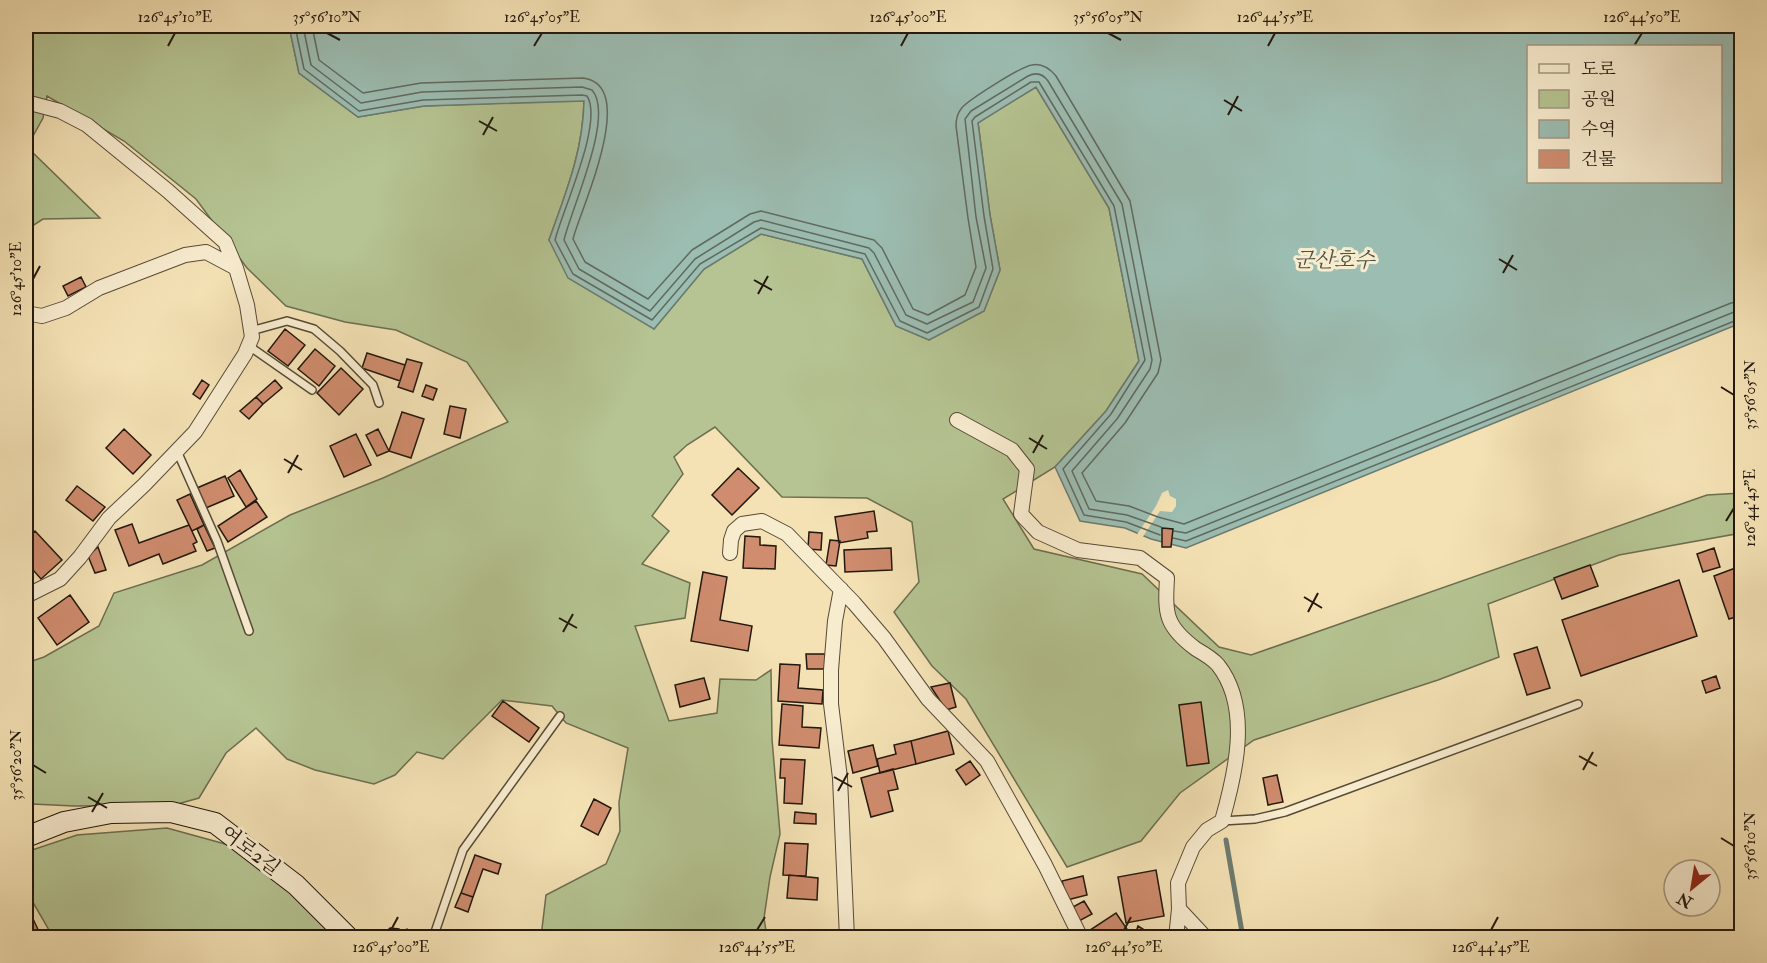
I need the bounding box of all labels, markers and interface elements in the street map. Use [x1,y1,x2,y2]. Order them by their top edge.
text: 126°45'10"E [138,8,213,27]
text: 35°56'10"N [293,8,362,27]
text: 126°45'05"E [504,8,580,27]
text: 126°45'00"E [869,8,947,27]
text: 35°56'05"N [1073,8,1143,27]
text: 126°44'55"E [1237,8,1313,27]
text: 126°44'50"E [1603,8,1681,27]
legend [1527,45,1722,183]
text: 도로 [1581,58,1616,81]
text: 공원 [1581,88,1616,111]
text: 수역 [1581,118,1616,141]
text: 건물 [1581,148,1616,171]
text: 126°45'10"E [7,241,26,316]
water label: 군산호수 [1293,247,1376,274]
text: 35°56'05"N [1741,360,1760,430]
text: 126°44'45"E [1741,469,1760,547]
text: 35°56'20"N [7,729,26,800]
text: 35°56'10"N [1741,811,1760,880]
street label: 여로2길 [216,820,285,881]
north arrow [1662,858,1722,918]
text: N [1673,888,1697,913]
text: 126°45'00"E [352,938,430,957]
text: 126°44'55"E [719,938,795,957]
text: 126°44'50"E [1085,938,1163,957]
text: 126°44'45"E [1452,938,1530,957]

